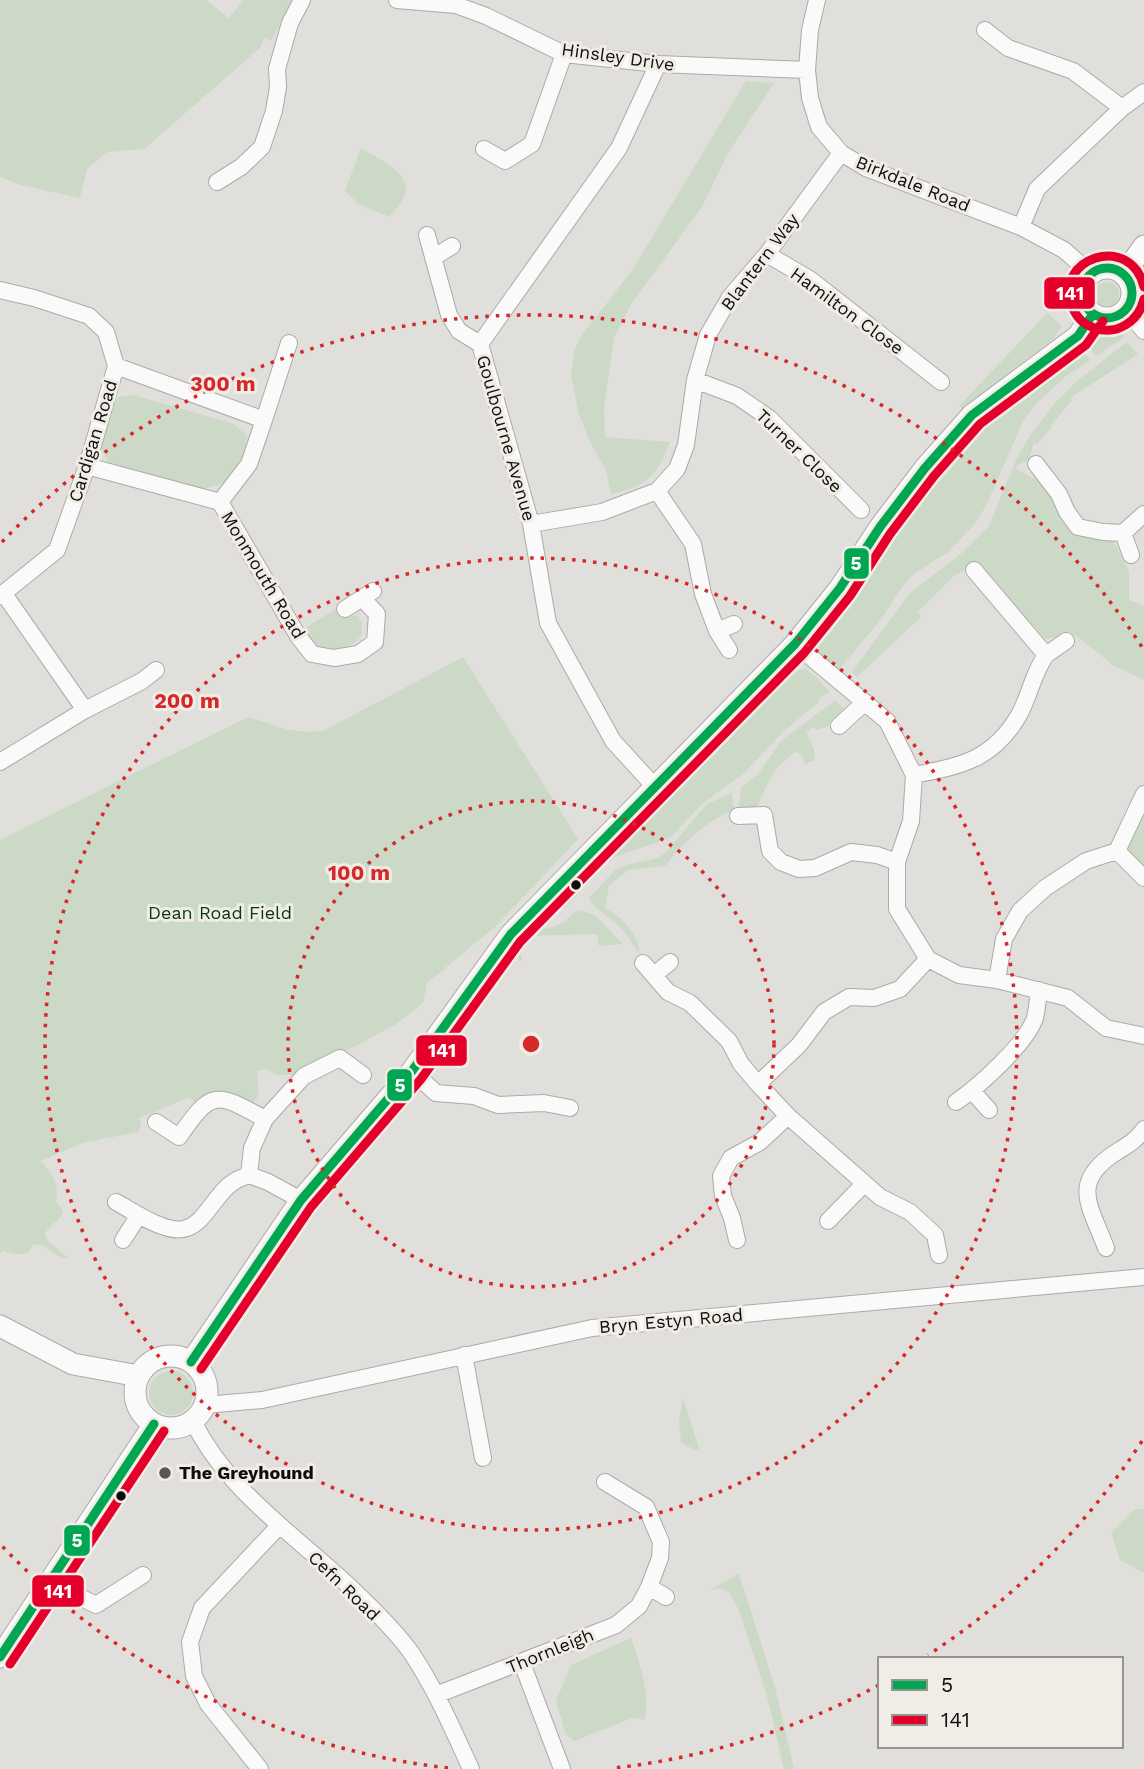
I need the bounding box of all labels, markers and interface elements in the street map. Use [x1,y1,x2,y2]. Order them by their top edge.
street label: Hinsley Drive [560,38,676,75]
street label: Birkdale Road [853,151,973,216]
street label: Blantern Way [716,208,803,314]
street label: Hamilton Close [787,263,908,359]
line badge: 141 [1043,276,1096,310]
text: 141 [1056,282,1084,305]
street label: Goulbourne Avenue [473,352,540,523]
text: 300 m [190,371,256,396]
street label: Cardigan Road [64,377,121,504]
street label: Turner Close [752,404,847,497]
street label: Monmouth Road [217,507,310,642]
line badge: 5 [843,547,870,580]
text: 5 [850,552,862,575]
text: 200 m [154,688,220,713]
text: 100 m [328,860,390,885]
unlabelled marker [569,878,583,892]
park label: Dean Road Field [148,902,292,923]
centre of rings [519,1032,543,1056]
line badge: 141 [415,1034,468,1067]
text: 141 [428,1039,456,1062]
line badge: 5 [386,1068,413,1102]
text: 5 [394,1074,406,1097]
street label: Bryn Estyn Road [598,1304,744,1337]
place label: The Greyhound [179,1462,314,1483]
marker: The Greyhound [157,1465,173,1481]
unlabelled marker [114,1489,128,1503]
line badge: 5 [63,1524,91,1557]
text: 5 [71,1529,83,1552]
street label: Cefn Road [304,1547,384,1625]
line badge: 141 [31,1574,85,1608]
text: 141 [44,1580,72,1603]
street label: Thornleigh [503,1624,597,1678]
legend [878,1657,1123,1748]
text: 5 [941,1672,953,1697]
text: 141 [941,1707,970,1732]

